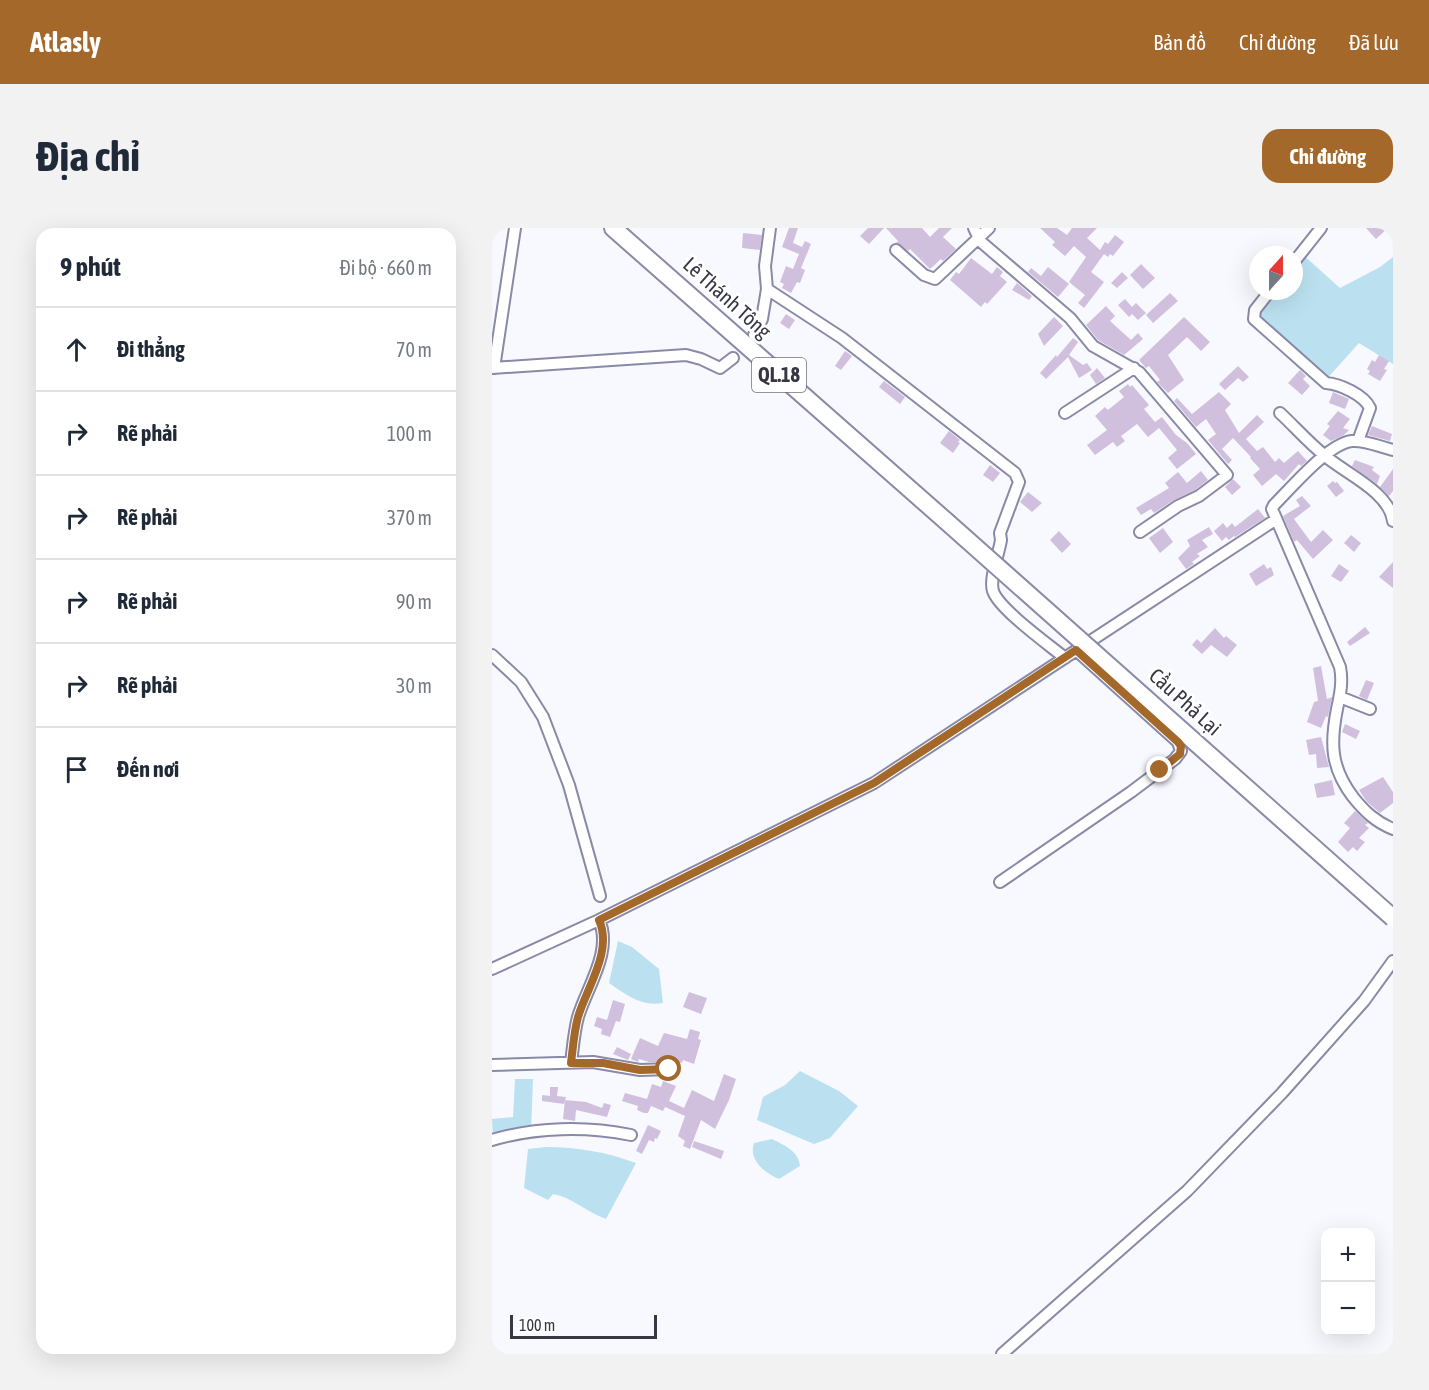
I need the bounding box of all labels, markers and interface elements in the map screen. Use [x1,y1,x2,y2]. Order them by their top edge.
text: Atlasly [30,26,101,58]
text: Bản đồ [1153,30,1206,54]
text: Chỉ đường [1239,30,1316,54]
text: Đã lưu [1349,30,1399,54]
button: Chỉ đường [1262,129,1393,183]
text: Địa chỉ [36,132,140,180]
north arrow [1249,246,1303,300]
text: 9 phút [60,252,121,282]
street label: Lê Thánh Tông [679,252,776,343]
text: Đi bộ · 660 m [339,256,432,279]
icon: ahead [60,333,93,366]
text: Đi thẳng [117,336,185,362]
text: 70 m [396,338,432,361]
road number: QL.18 [752,358,806,392]
icon: right [60,417,93,450]
text: Rẽ phải [117,420,177,446]
text: 100 m [387,422,432,445]
icon: right [60,501,93,534]
text: Rẽ phải [117,504,177,530]
text: 370 m [387,506,432,529]
icon: right [60,585,93,618]
text: Rẽ phải [117,588,177,614]
text: 90 m [396,590,432,613]
street label: Cầu Phả Lại [1145,663,1226,740]
icon: right [60,669,93,702]
text: Rẽ phải [117,672,177,698]
text: 30 m [396,674,432,697]
icon: arrive [60,753,93,786]
text: Đến nơi [117,756,179,782]
route end [1146,756,1172,782]
route start [655,1055,681,1081]
map controls [1321,1228,1375,1336]
button: + [1321,1228,1375,1282]
button: − [1321,1282,1375,1336]
scale bar [510,1312,657,1340]
text: 100 m [519,1316,555,1334]

